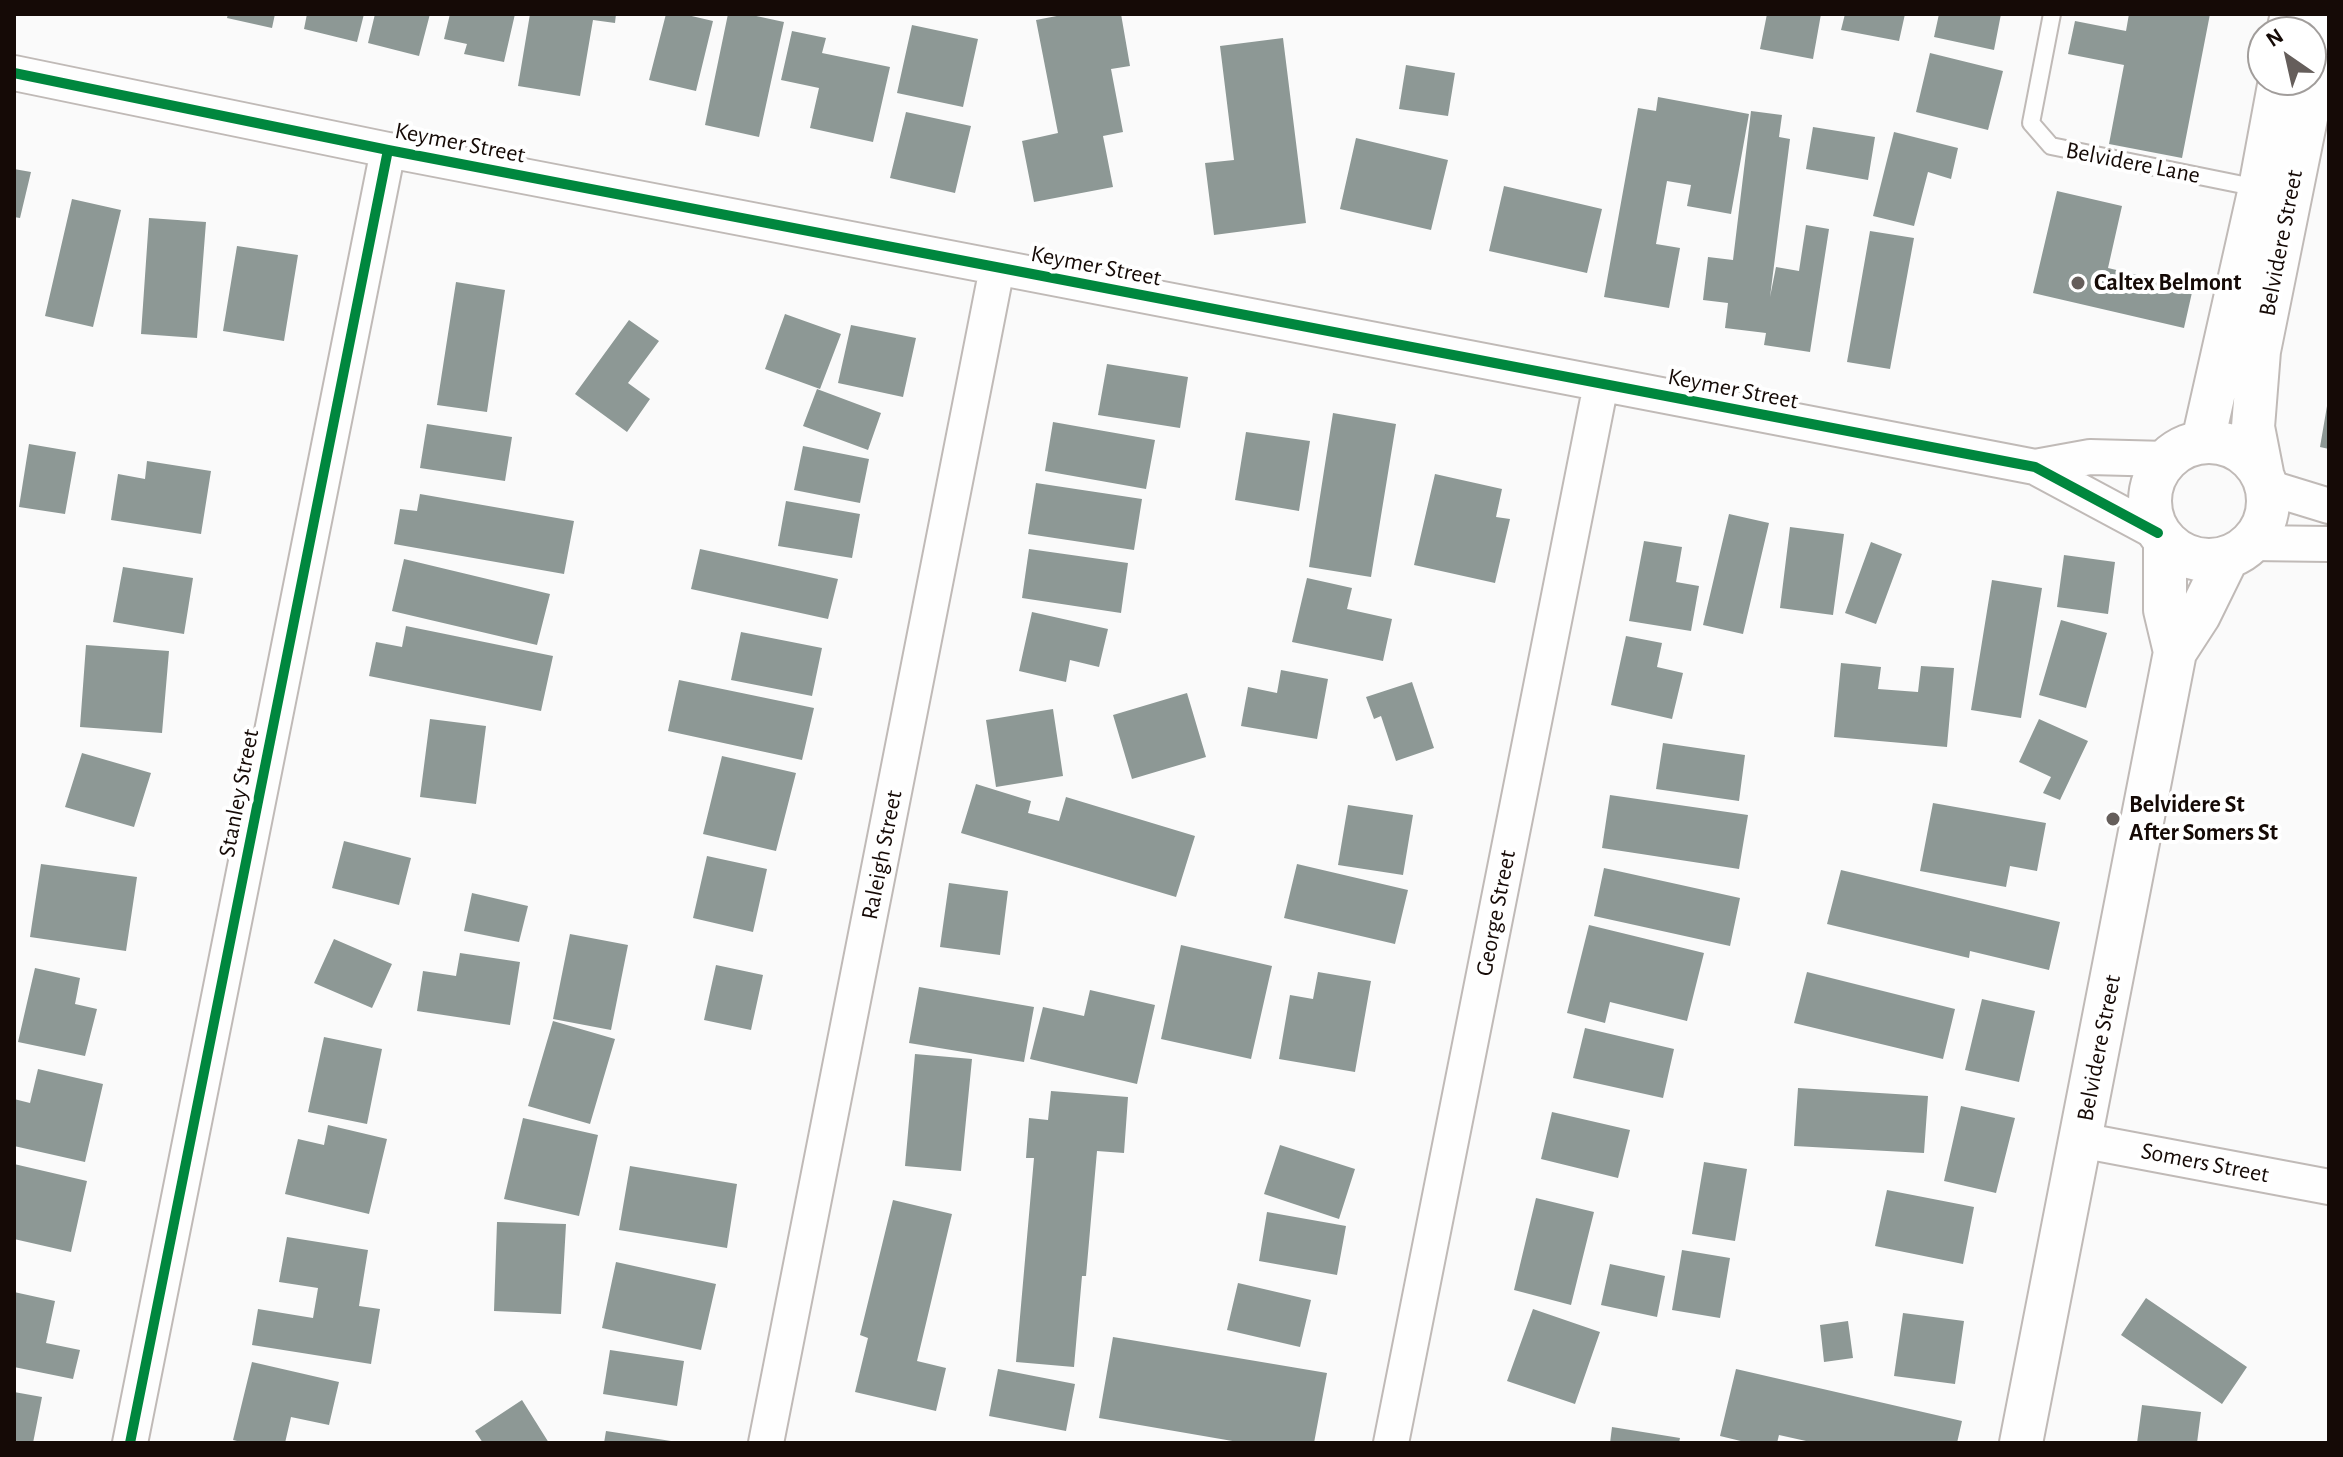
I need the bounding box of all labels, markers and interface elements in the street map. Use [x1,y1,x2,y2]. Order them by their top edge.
north arrow [2247,16,2327,96]
text: N [2262,24,2287,51]
street label: Keymer Street [392,116,528,170]
street label: Belvidere Lane [2063,136,2203,190]
street label: Belvidere Street [2253,167,2309,319]
street label: Keymer Street [1028,239,1164,293]
place label: Caltex Belmont [2094,269,2241,297]
marker: Caltex Belmont [2069,274,2087,292]
street label: Keymer Street [1665,362,1801,416]
street label: Stanley Street [212,726,266,860]
street label: Raleigh Street [855,788,909,922]
place label: Belvidere St After Somers St [2129,791,2278,847]
marker: Belvidere St After Somers St [2104,810,2122,828]
street label: George Street [1470,848,1522,978]
street label: Belvidere Street [2071,972,2127,1124]
street label: Somers Street [2139,1136,2271,1190]

